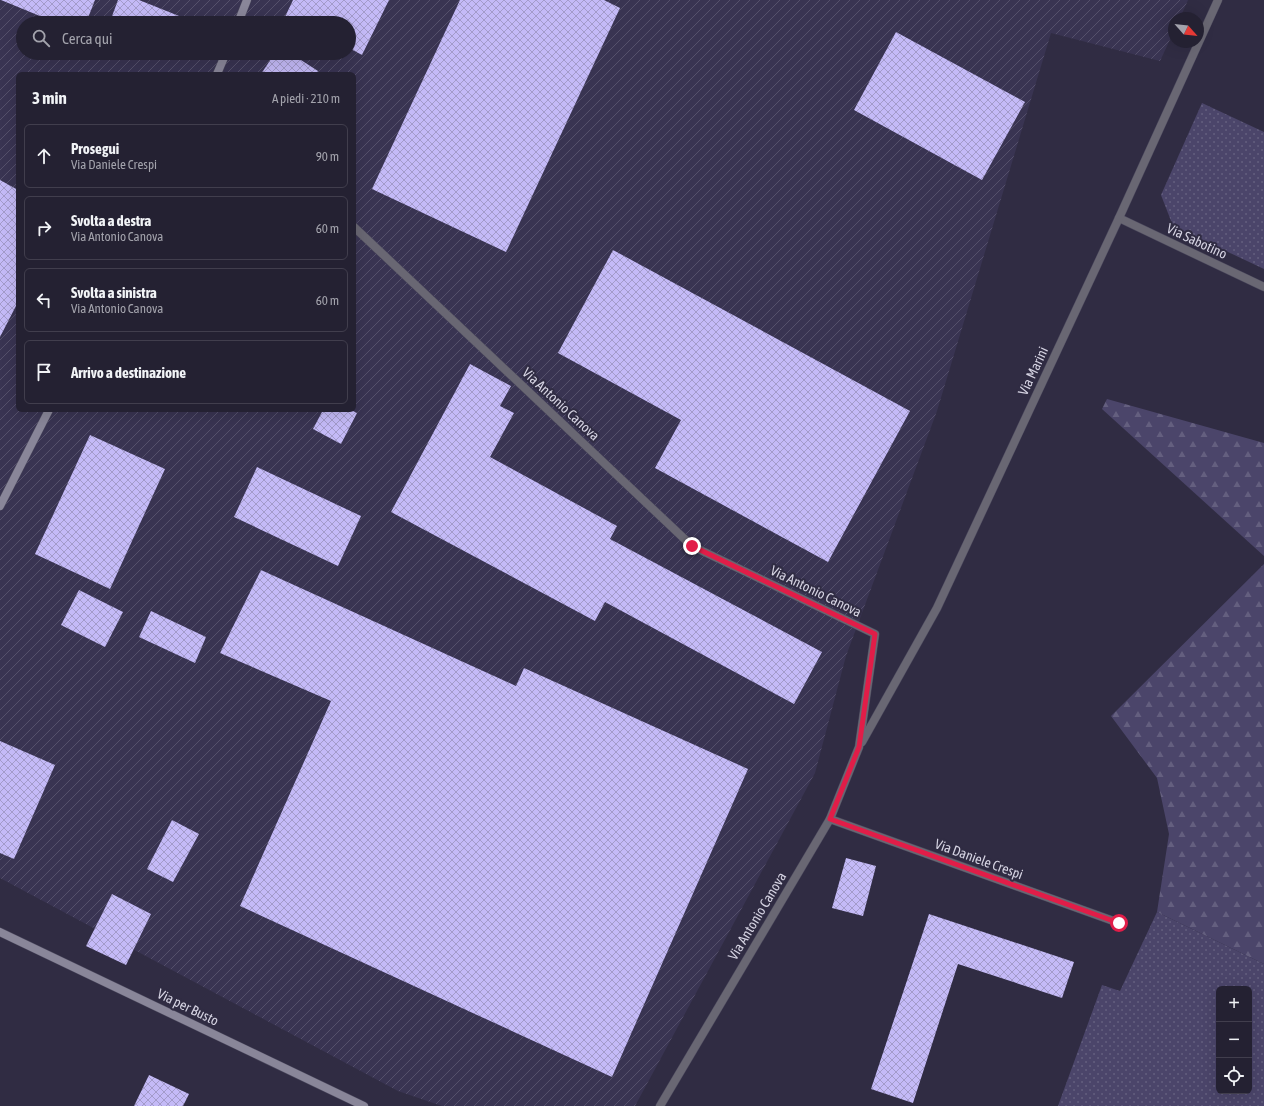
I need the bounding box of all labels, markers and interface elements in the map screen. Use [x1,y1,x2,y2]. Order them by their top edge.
north arrow [1168,12,1204,48]
search box [16,16,356,60]
icon: search [30,27,52,49]
text: Cerca qui [62,30,112,47]
text: 3 min [32,88,67,108]
text: A piedi · 210 m [272,91,340,106]
text: Prosegui [71,140,119,157]
icon: ahead [33,145,55,167]
text: 90 m [316,149,339,164]
text: Via Daniele Crespi [71,157,157,172]
text: Svolta a destra [71,212,151,229]
icon: right [33,217,55,239]
street label: Via Sabotino [1164,220,1230,262]
text: 60 m [316,221,339,236]
text: Via Antonio Canova [71,229,163,244]
text: Svolta a sinistra [71,284,157,301]
icon: left [33,289,55,311]
text: 60 m [316,293,339,308]
text: Via Antonio Canova [71,301,163,316]
street label: Via Marini [1015,344,1051,398]
icon: arrive [33,361,55,383]
text: Arrivo a destinazione [71,364,186,381]
street label: Via Antonio Canova [519,364,603,444]
route end [683,537,701,555]
street label: Via Antonio Canova [768,562,864,620]
street label: Via Daniele Crespi [933,836,1025,882]
street label: Via Antonio Canova [725,869,789,963]
route start [1110,914,1128,932]
street label: Via per Busto [155,985,221,1029]
map controls [1216,986,1252,1094]
button: + [1216,986,1252,1022]
button: − [1216,1022,1252,1058]
button: locate [1216,1058,1252,1094]

